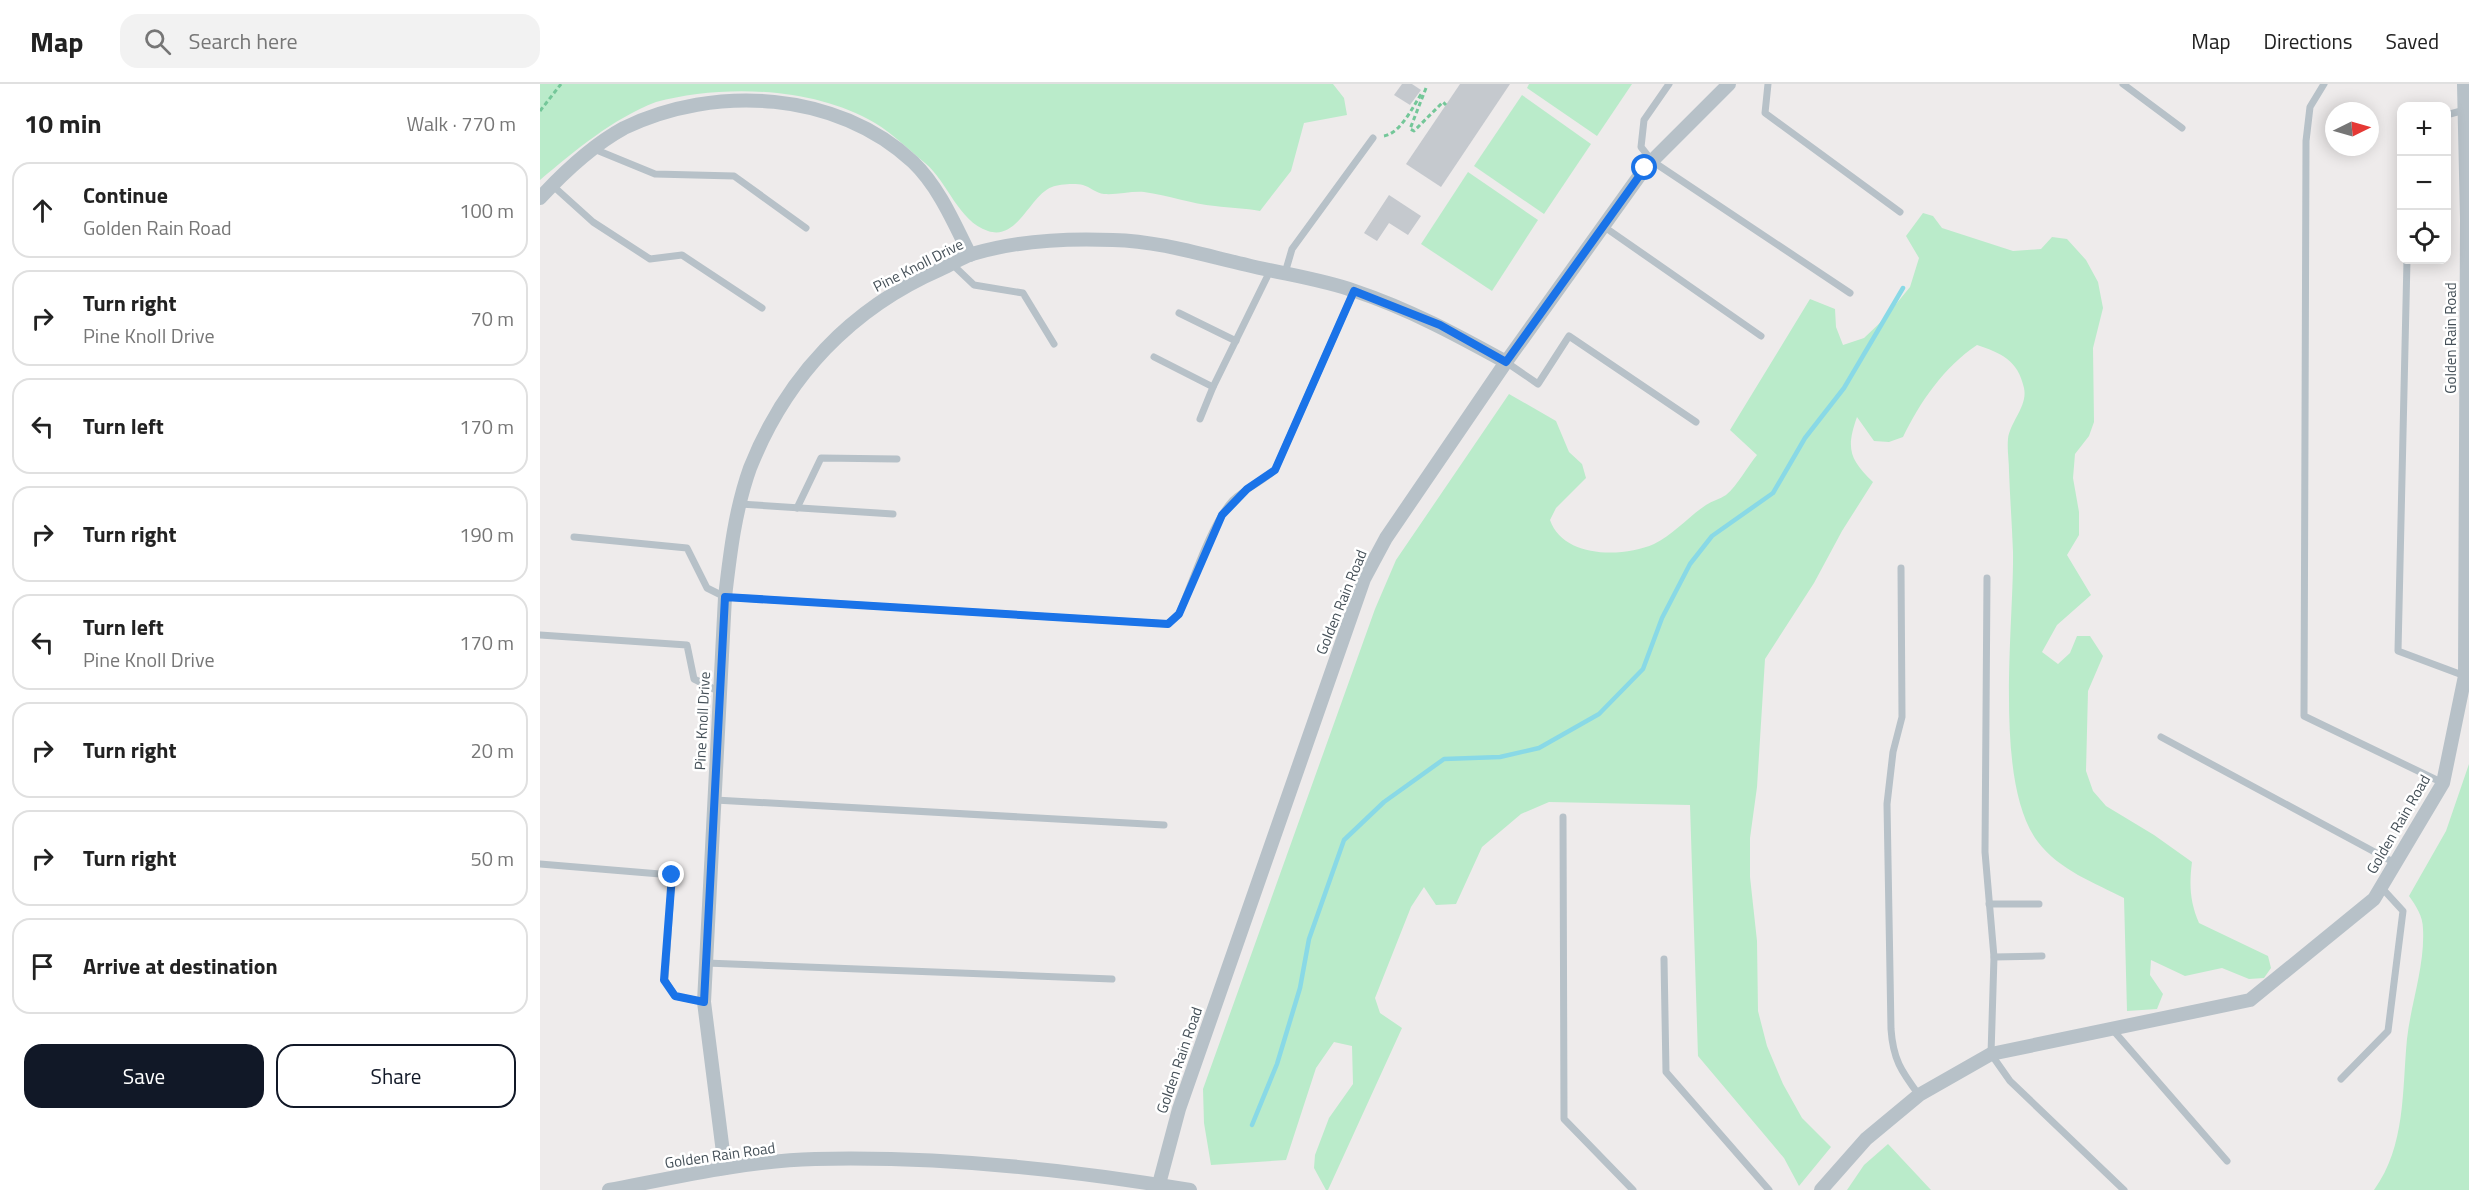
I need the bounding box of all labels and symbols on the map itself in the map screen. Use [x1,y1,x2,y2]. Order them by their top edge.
north arrow [2325,102,2379,156]
route start [1631,154,1657,180]
street label: Pine Knoll Drive [869,232,967,298]
street label: Golden Rain Road [2439,282,2462,394]
street label: Golden Rain Road [1309,546,1373,658]
street label: Pine Knoll Drive [688,671,716,771]
street label: Golden Rain Road [2360,770,2436,878]
route end [658,861,684,887]
street label: Golden Rain Road [1150,1004,1208,1116]
street label: Golden Rain Road [663,1136,777,1174]

